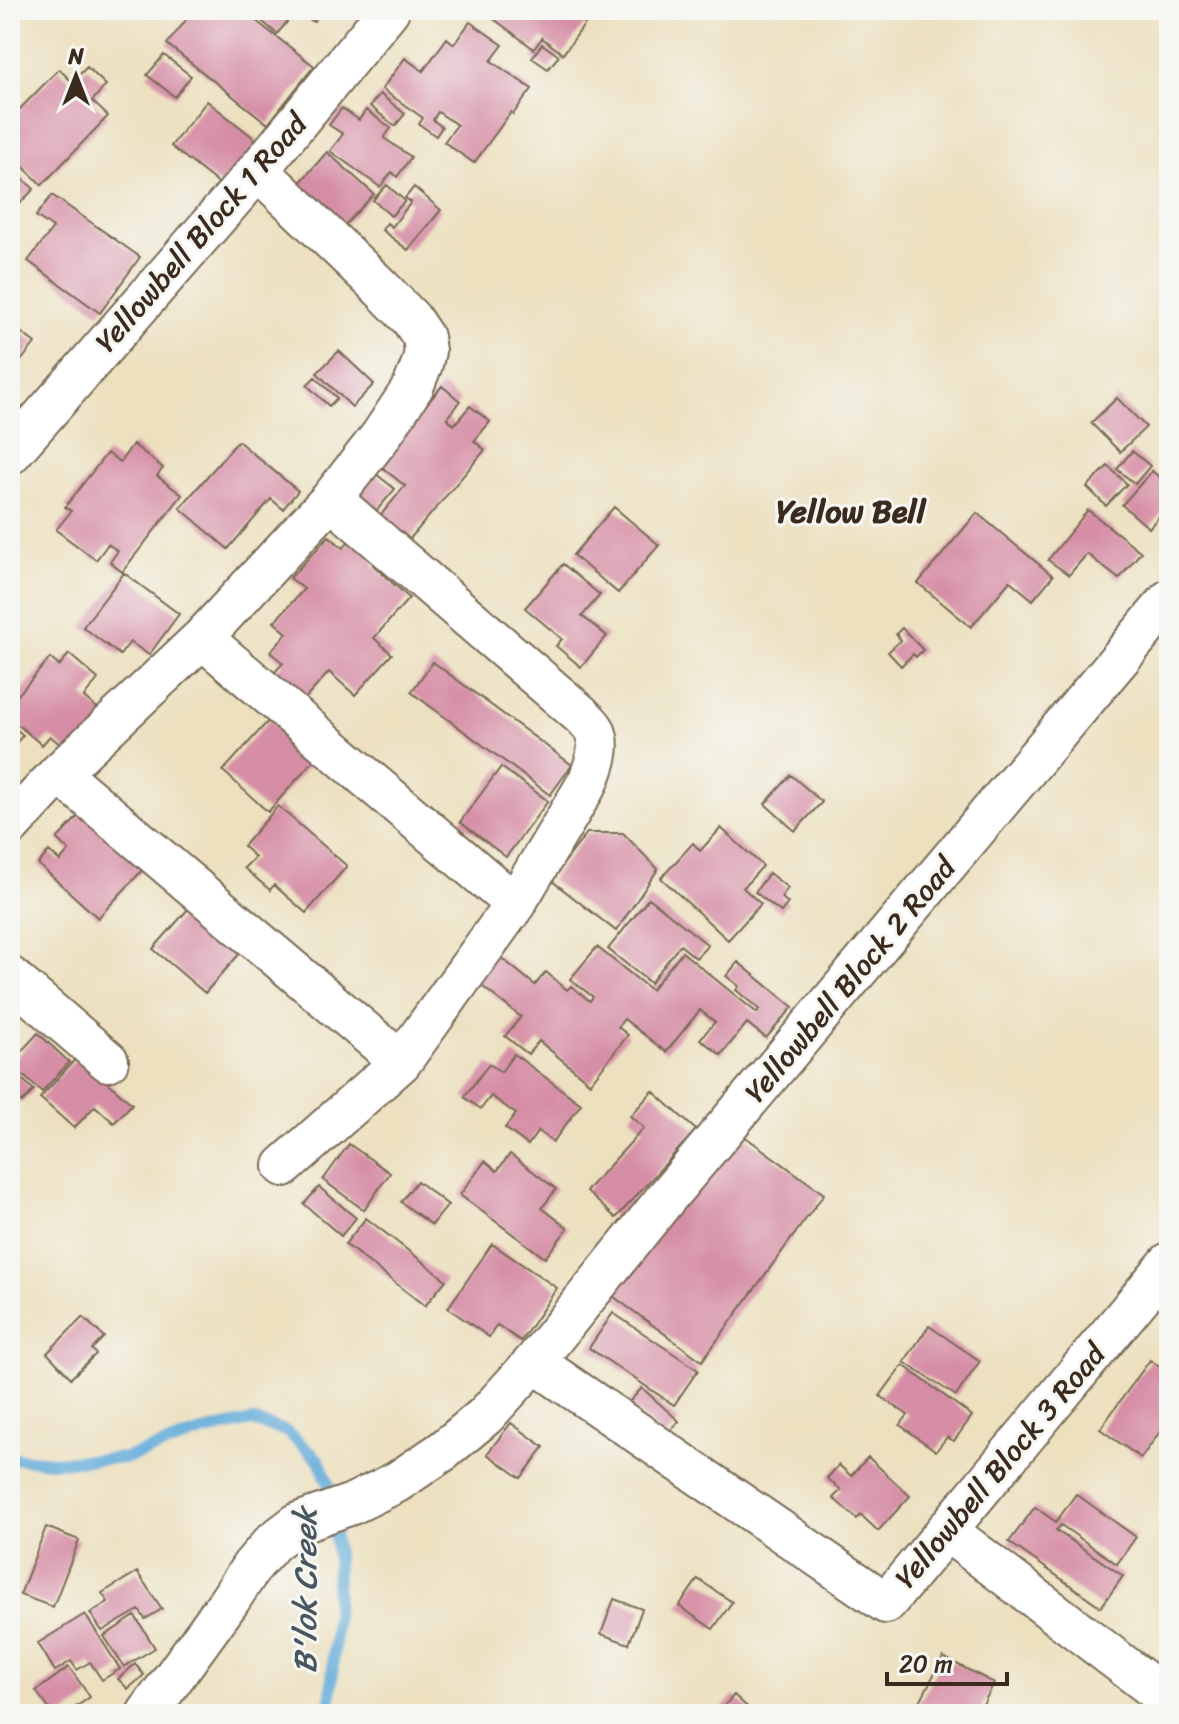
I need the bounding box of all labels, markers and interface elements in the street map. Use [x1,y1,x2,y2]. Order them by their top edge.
north arrow [36,36,116,116]
text: N [67,37,84,76]
street label: Yellowbell Block 1 Road [81,99,323,365]
district label: Yellow Bell [776,483,928,540]
street label: Yellowbell Block 2 Road [730,843,971,1116]
street label: Yellowbell Block 3 Road [880,1329,1121,1601]
water label: B'lok Creek [277,1505,334,1673]
scale bar [887,1636,1007,1686]
text: 20 m [899,1643,953,1685]

